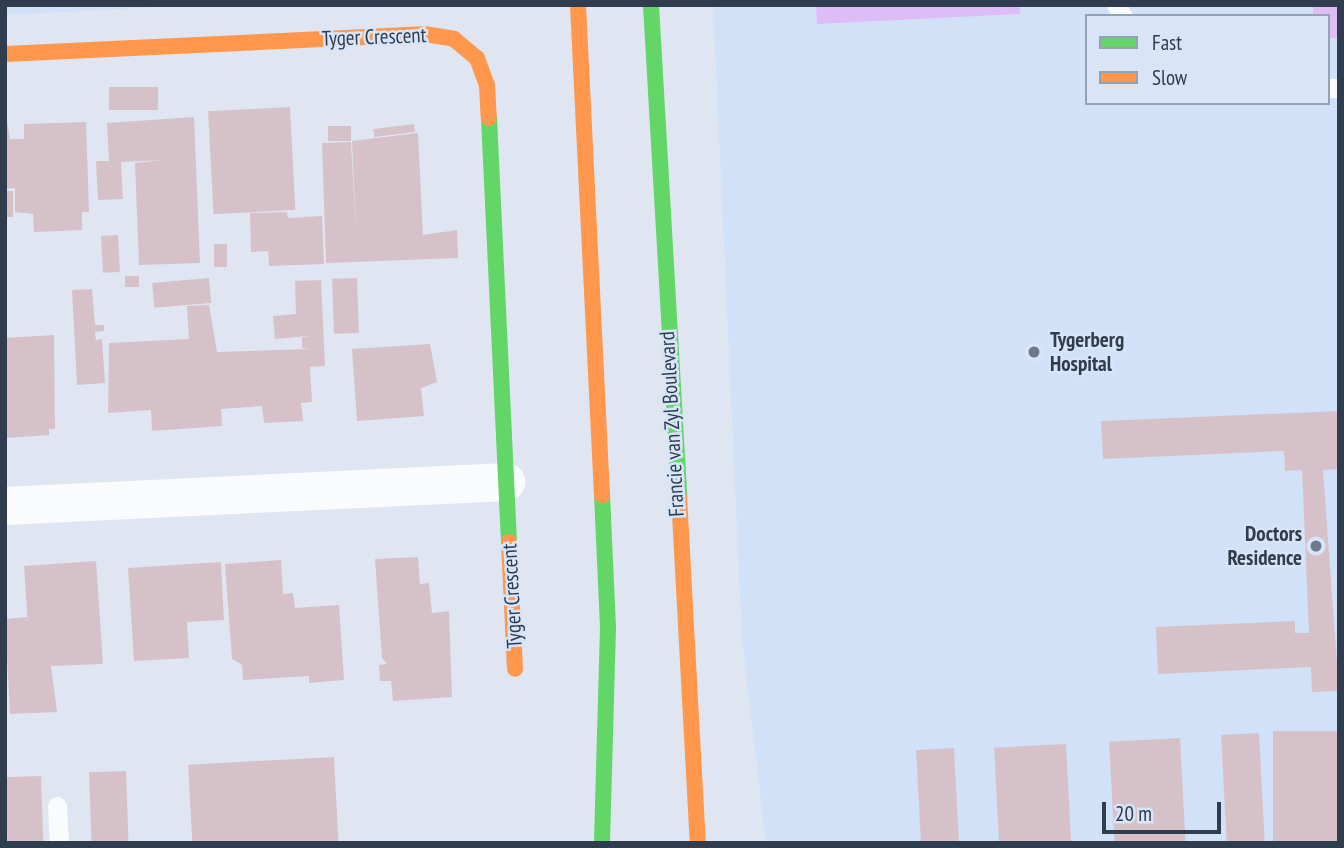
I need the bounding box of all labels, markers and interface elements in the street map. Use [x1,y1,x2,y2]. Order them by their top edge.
legend [1085,14,1330,105]
street label: Tyger Crescent [321,23,427,51]
text: Fast [1152,29,1182,56]
text: Slow [1152,64,1187,91]
place label: Tygerberg Hospital [1050,327,1124,377]
street label: Francie van Zyl Boulevard [655,330,689,518]
marker: Tygerberg Hospital [1024,342,1044,362]
place label: Doctors Residence [1227,521,1302,571]
marker: Doctors Residence [1308,538,1324,554]
street label: Tyger Crescent [497,543,527,649]
scale bar [1106,788,1225,832]
text: 20 m [1115,800,1152,827]

